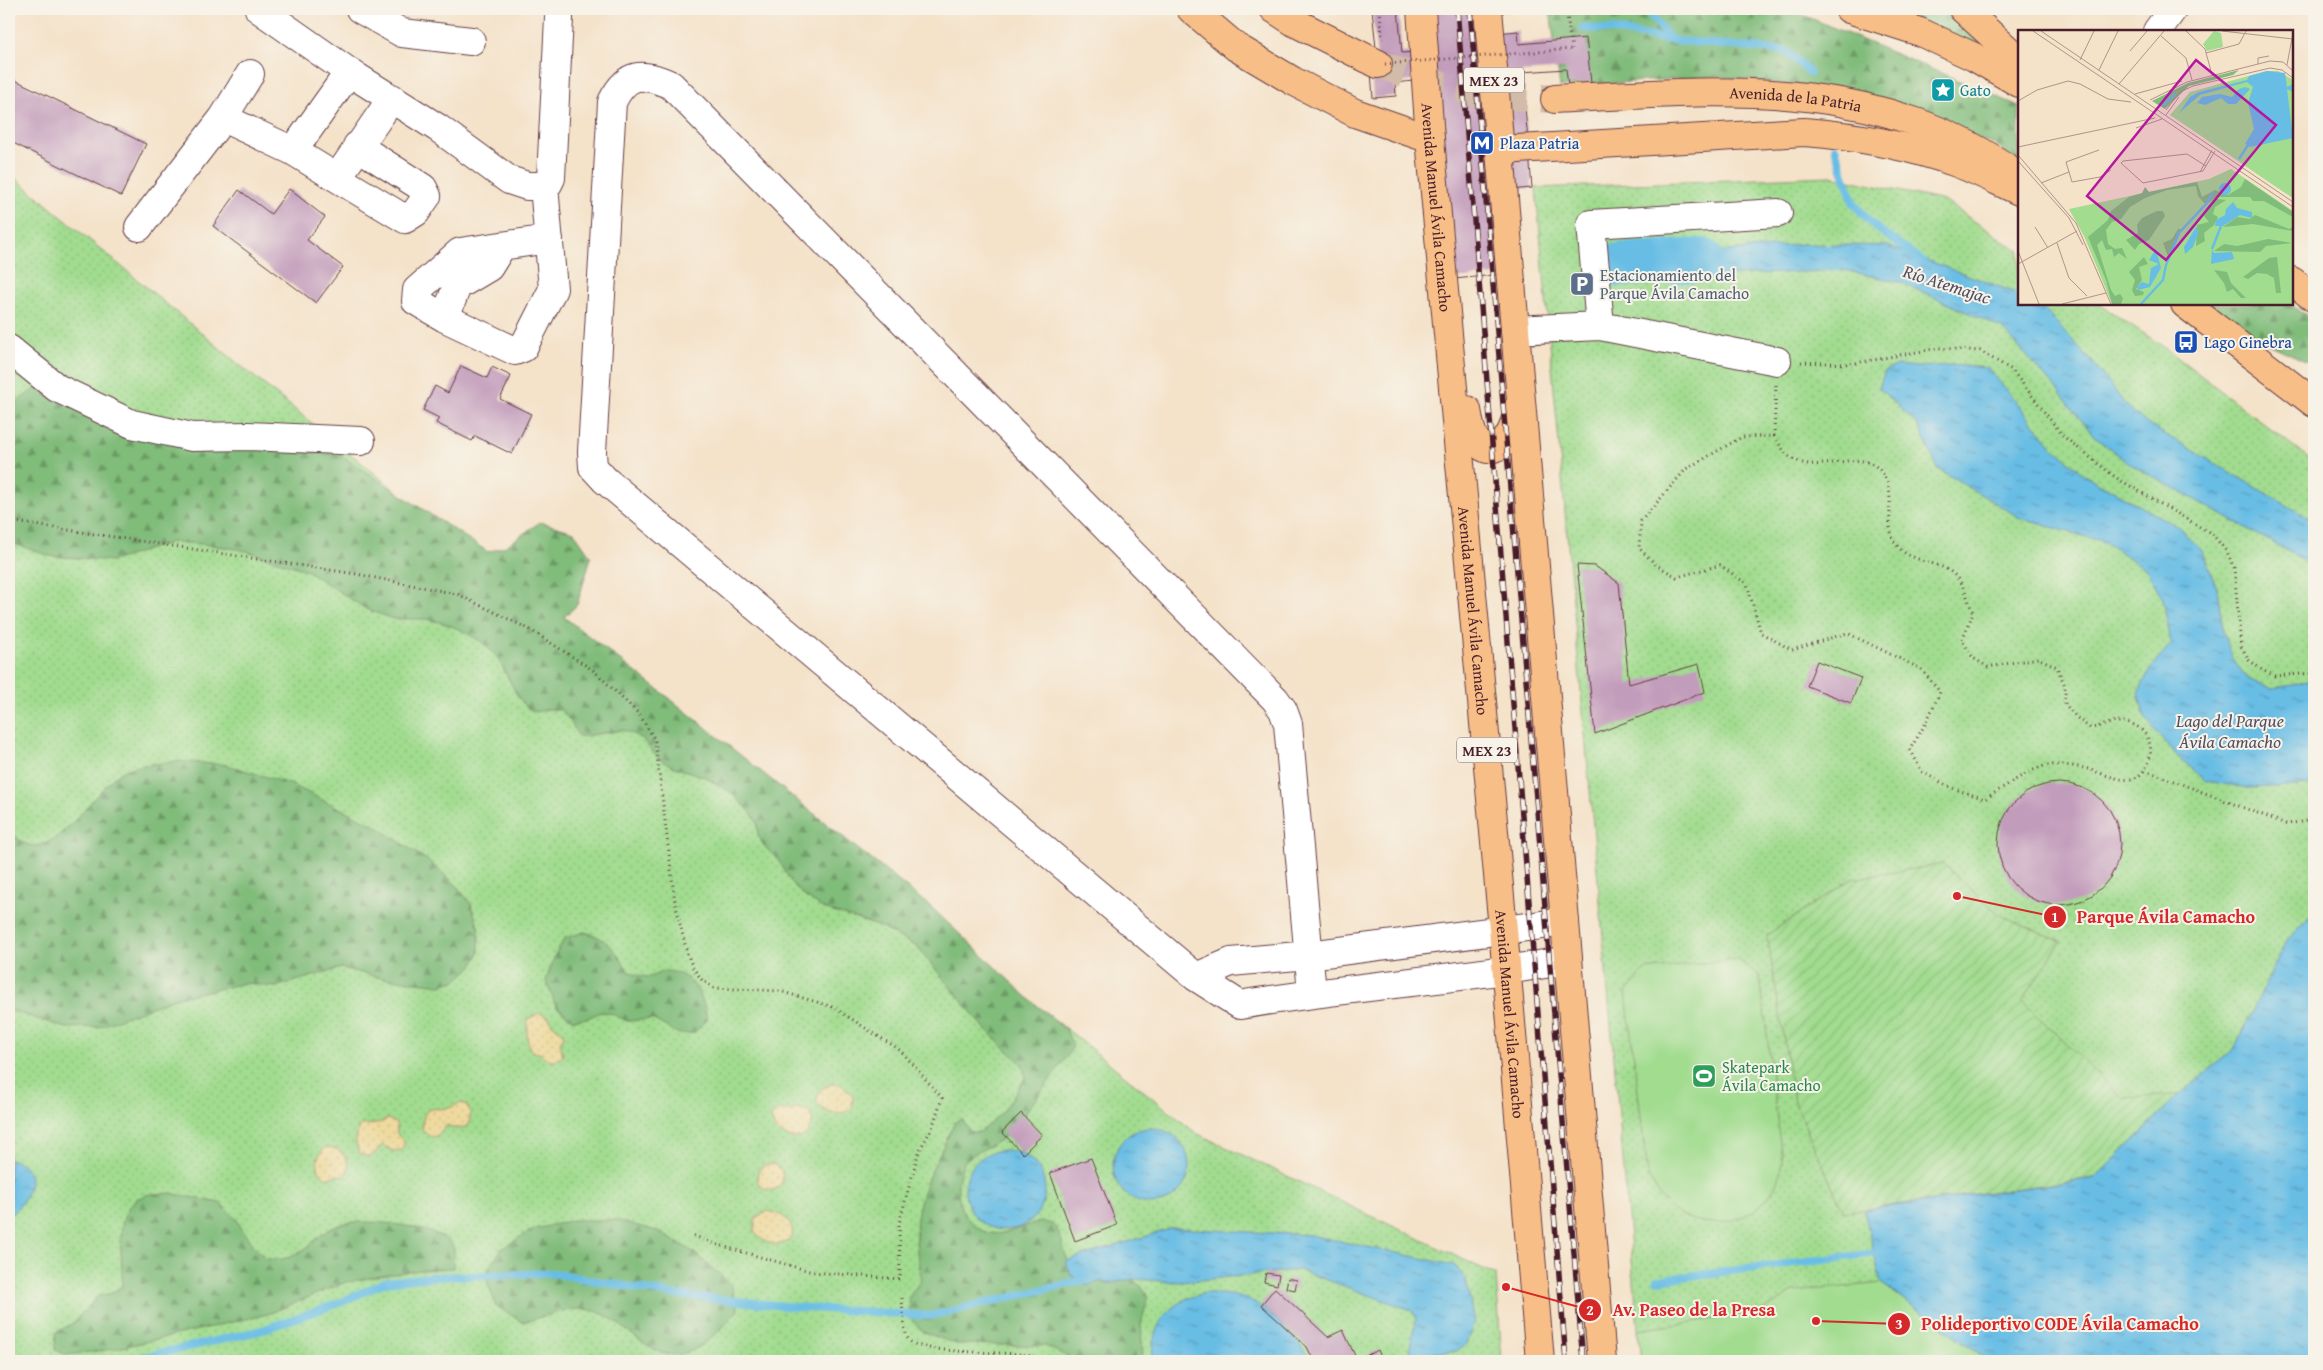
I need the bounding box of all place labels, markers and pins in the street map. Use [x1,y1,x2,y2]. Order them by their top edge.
place icon: Gato [1930,77,1956,103]
place label: Gato [1960,78,1991,102]
metro station icon: Plaza Patria [1469,130,1495,156]
place label: Plaza Patria [1500,131,1580,155]
place label: Estacionamiento del Parque Ávila Camacho [1600,263,1749,305]
parking icon: Estacionamiento del Parque Ávila Camacho [1569,271,1595,297]
bus stop icon: Lago Ginebra [2173,329,2199,355]
place label: Lago Ginebra [2204,330,2292,354]
callout: Parque Ávila Camacho [2042,900,2265,933]
place label: Skatepark Ávila Camacho [1722,1055,1821,1097]
sports icon: Skatepark Ávila Camacho [1691,1063,1717,1089]
callout: Av. Paseo de la Presa [1577,1293,1785,1326]
callout: Polideportivo CODE Ávila Camacho [1886,1308,2209,1341]

